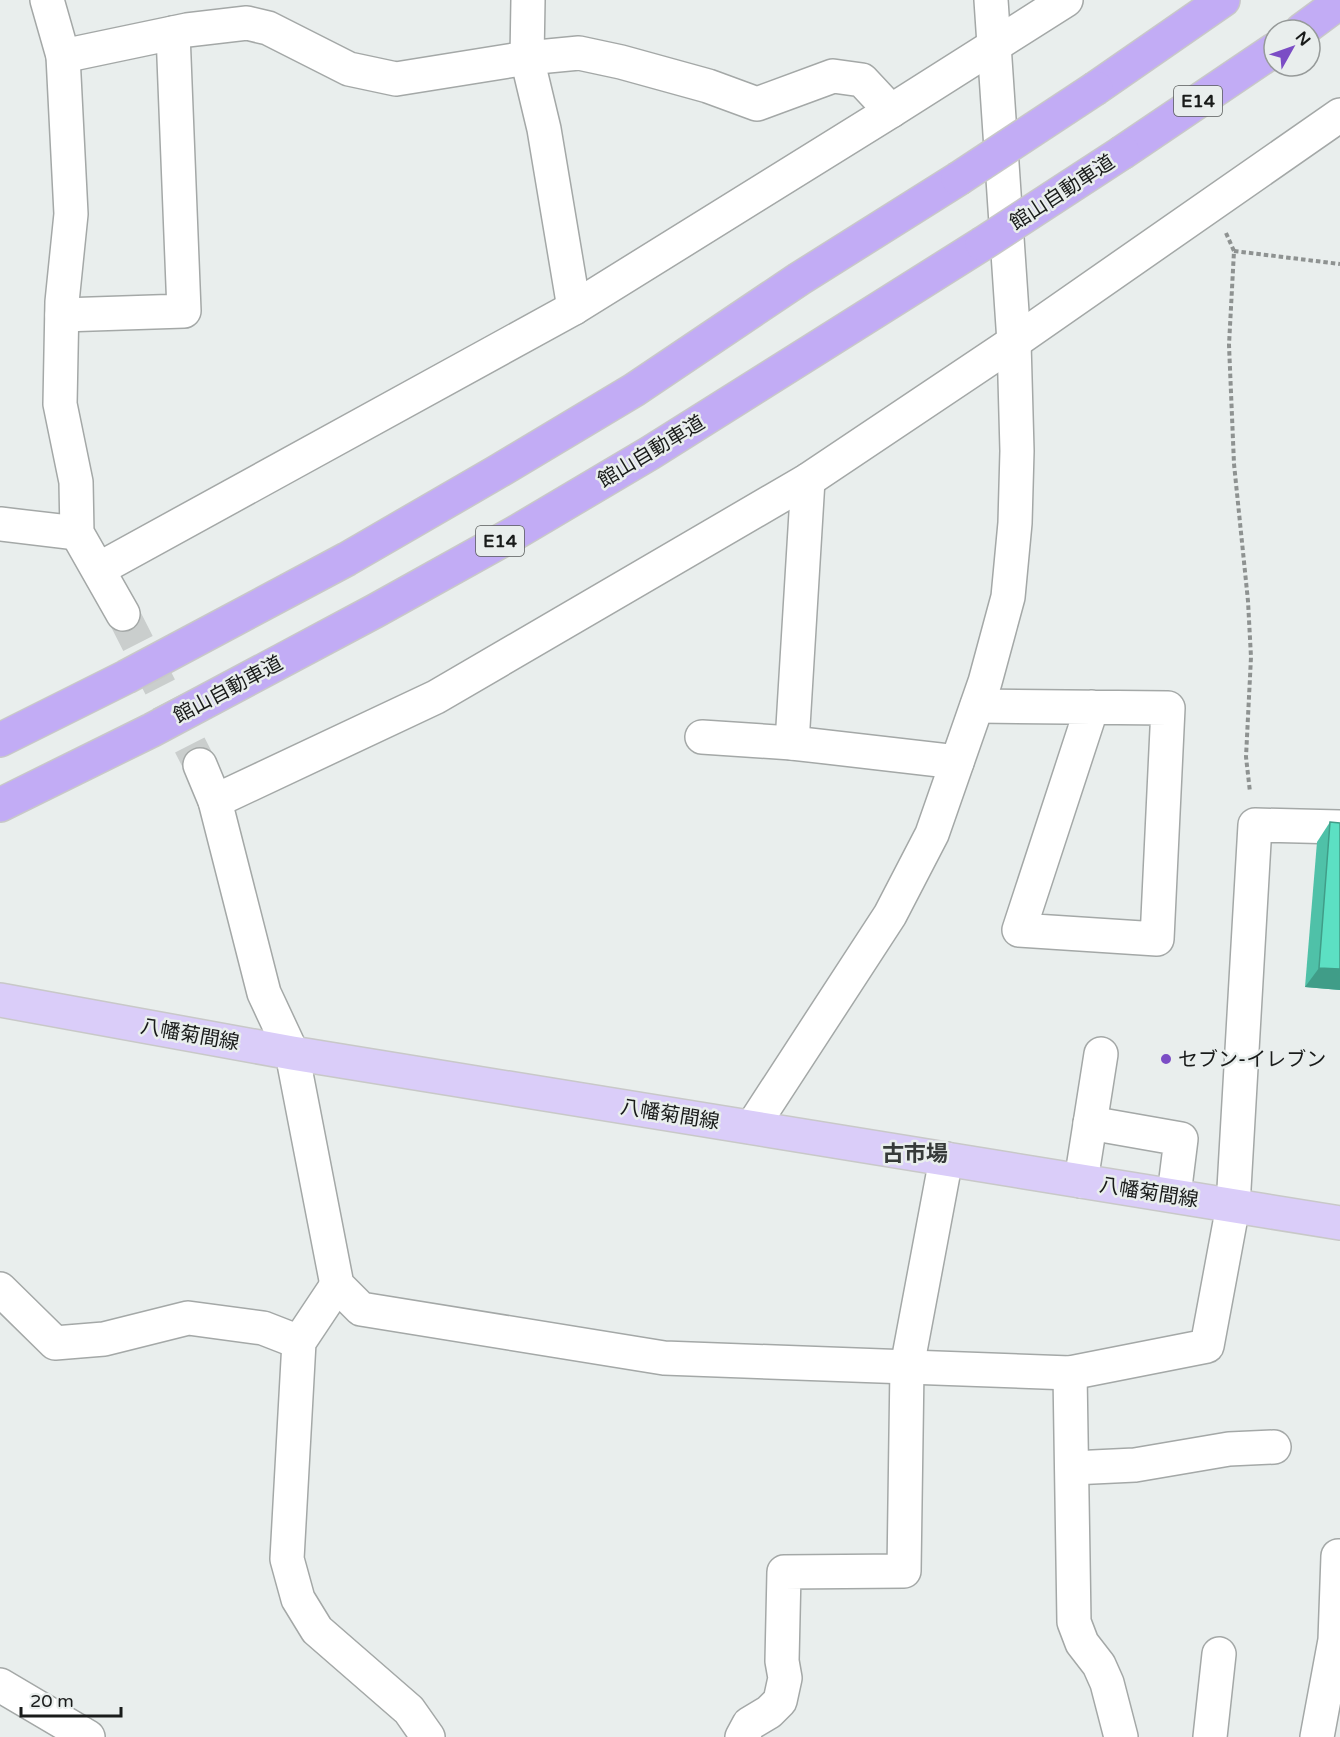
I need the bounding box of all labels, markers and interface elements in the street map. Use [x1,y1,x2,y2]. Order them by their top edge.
north arrow [1262,18,1322,78]
text: N [1291,28,1315,50]
road number: E14 [1174,86,1222,116]
street label: 館山自動車道 [1006,150,1119,236]
street label: 館山自動車道 [594,411,709,493]
road number: E14 [476,526,524,556]
street label: 館山自動車道 [170,651,287,729]
street label: 八幡菊間線 [139,1014,241,1055]
place label: セブン-イレブン [1178,1048,1326,1072]
marker: セブン-イレブン [1159,1052,1173,1066]
street label: 八幡菊間線 [619,1095,721,1135]
district label: 古市場 [882,1141,948,1167]
street label: 八幡菊間線 [1098,1173,1200,1213]
scale bar [21,1680,122,1718]
text: 20 m [30,1690,74,1712]

